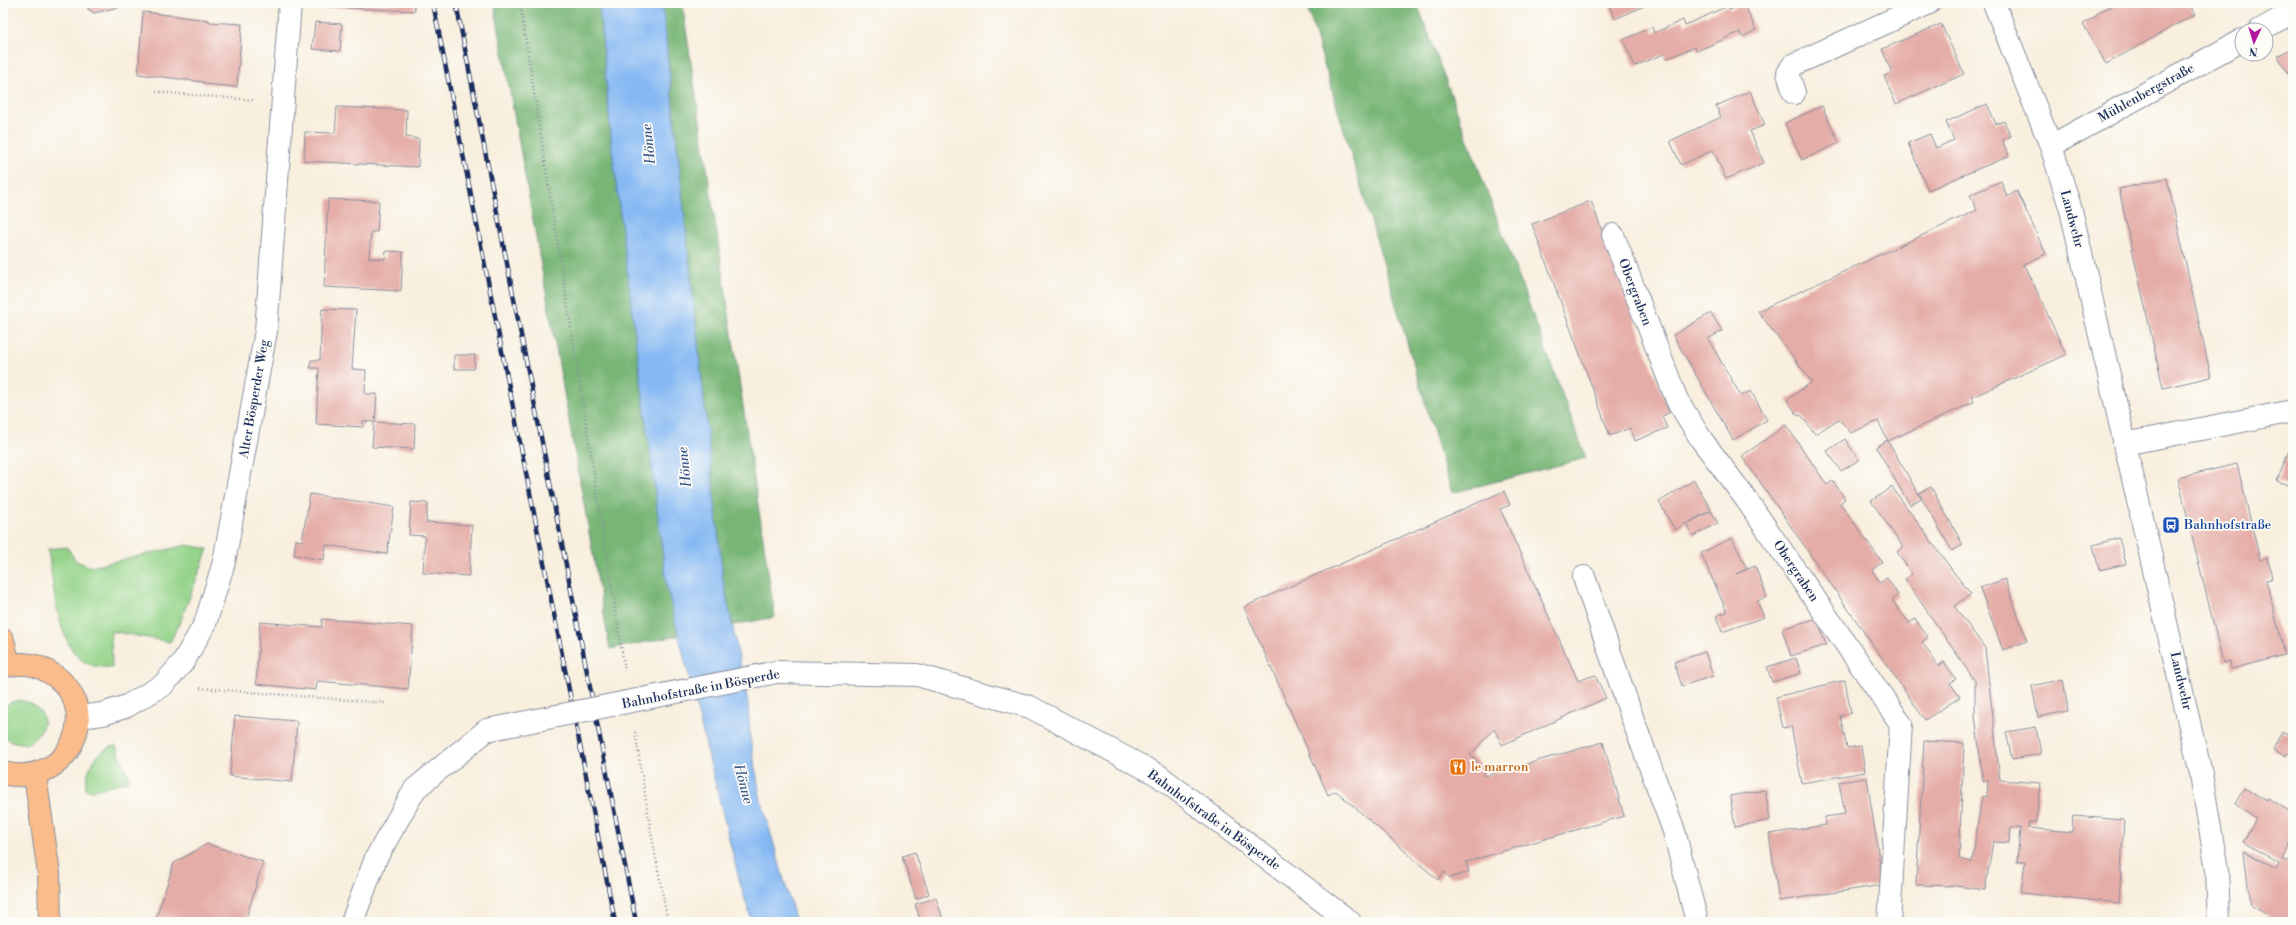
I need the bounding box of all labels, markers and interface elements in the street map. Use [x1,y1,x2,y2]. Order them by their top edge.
north arrow [2234,22,2274,62]
text: N [2248,44,2258,58]
street label: Mühlenbergstraße [2095,60,2197,126]
water label: Hönne [638,122,660,166]
street label: Landwehr [2057,188,2087,250]
street label: Obergraben [1615,256,1655,328]
street label: Alter Bösperder Weg [235,338,272,461]
water label: Hönne [674,445,696,489]
bus stop icon: Bahnhofstraße [2161,515,2181,535]
place label: Bahnhofstraße [2183,517,2272,533]
street label: Obergraben [1770,537,1822,605]
street label: Landwehr [2167,650,2196,712]
street label: Bahnhofstraße in Bösperde [620,666,782,712]
restaurant icon: le marron [1448,757,1468,777]
place label: le marron [1471,759,1529,775]
water label: Hönne [729,761,757,806]
street label: Bahnhofstraße in Bösperde [1144,766,1284,874]

